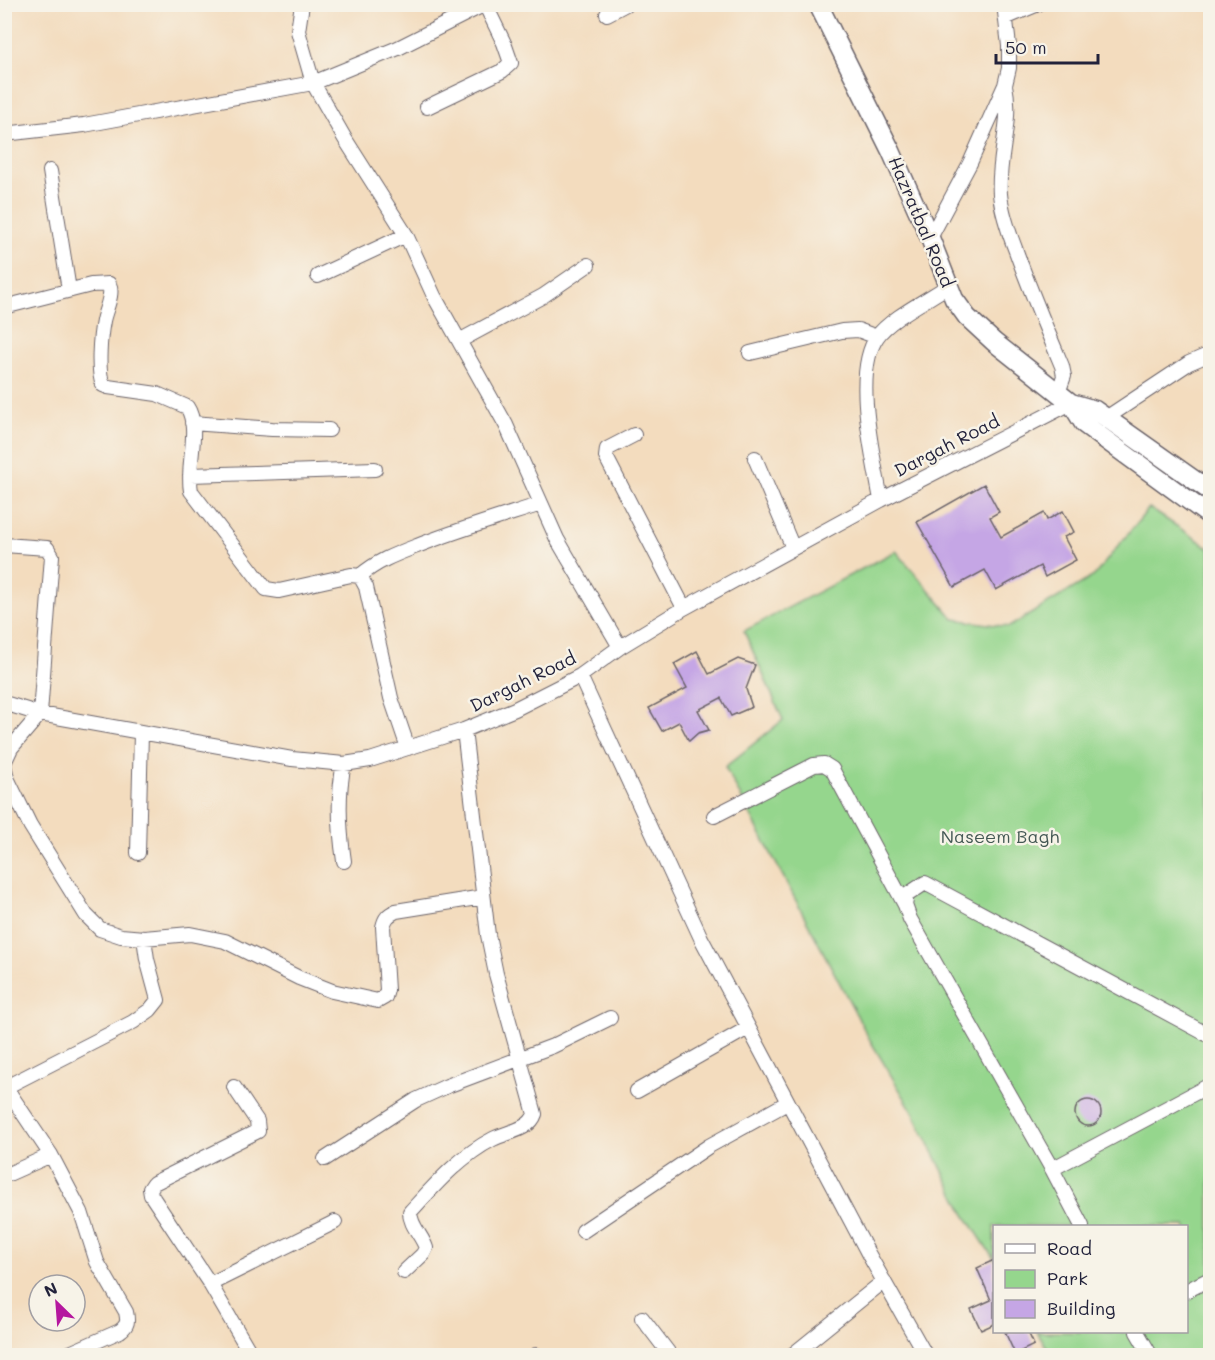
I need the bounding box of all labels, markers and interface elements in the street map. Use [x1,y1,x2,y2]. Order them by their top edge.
scale bar [996,27,1098,65]
text: 50 m [1005,35,1047,59]
street label: Hazratbal Road [884,152,960,291]
street label: Dargah Road [890,408,1003,482]
street label: Dargah Road [466,645,580,717]
park label: Naseem Bagh [941,824,1059,848]
legend [993,1225,1188,1333]
text: Road [1047,1236,1092,1260]
text: Park [1047,1266,1088,1290]
north arrow [27,1273,87,1333]
text: N [41,1277,60,1301]
text: Building [1047,1296,1115,1320]

